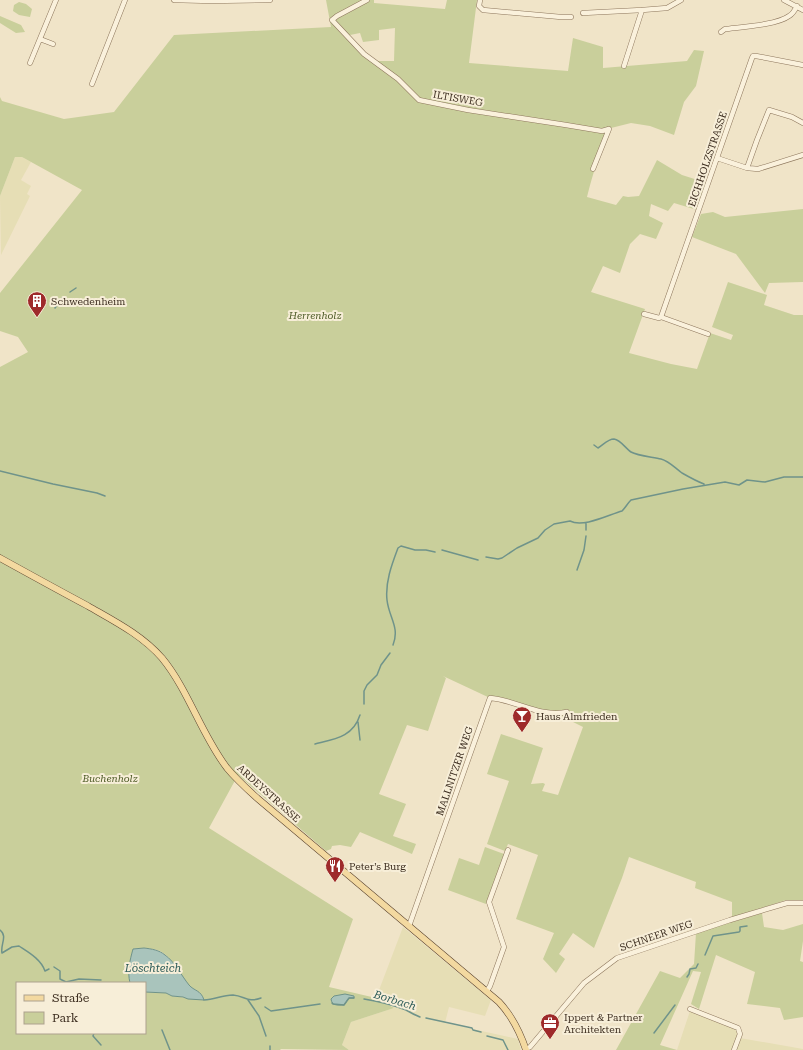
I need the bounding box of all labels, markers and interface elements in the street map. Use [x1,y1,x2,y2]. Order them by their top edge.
street label: ILTISWEG [432,89,484,108]
street label: EICHHOLZSTRASSE [686,110,729,208]
building icon: Schwedenheim [26,290,48,318]
place label: Schwedenheim [51,296,125,307]
park label: Herrenholz [288,310,341,321]
bar icon: Haus Almfrieden [511,705,533,733]
place label: Haus Almfrieden [536,711,618,722]
street label: MALLNITZER WEG [434,725,475,817]
street label: ARDEYSTRASSE [235,762,302,824]
park label: Buchenholz [81,773,138,784]
restaurant icon: Peter’s Burg [324,855,346,883]
place label: Peter’s Burg [349,861,406,872]
street label: SCHNEER WEG [618,918,694,953]
water label: Löschteich [124,962,181,975]
legend [16,982,146,1034]
water label: Borbach [371,988,418,1013]
text: Straße [52,991,90,1005]
text: Park [52,1011,79,1025]
office icon: Ippert & Partner Architekten [539,1012,561,1040]
place label: Ippert & Partner Architekten [564,1012,642,1035]

